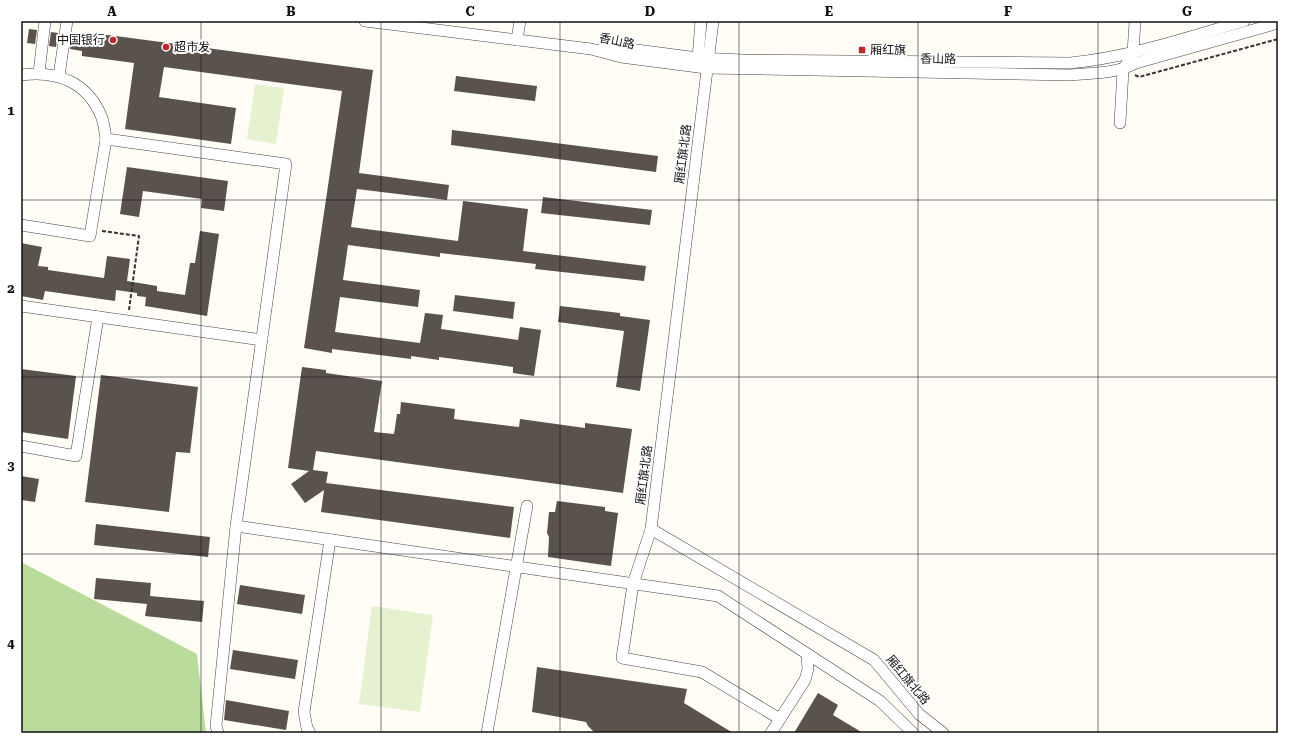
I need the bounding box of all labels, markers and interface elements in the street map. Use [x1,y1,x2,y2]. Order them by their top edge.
text: A [107,4,117,19]
text: B [286,4,296,19]
text: C [465,4,475,19]
text: D [645,4,655,19]
text: E [825,4,833,19]
text: F [1004,4,1012,19]
text: G [1182,4,1192,19]
street label: 香山路 [598,30,636,52]
place label: 中国银行 [57,33,105,47]
marker: 中国银行 [108,35,118,45]
place label: 超市发 [174,40,210,54]
marker: 超市发 [161,42,171,52]
place label: 厢红旗 [870,43,906,57]
marker: 厢红旗 [857,45,867,55]
street label: 香山路 [920,52,956,66]
text: 1 [7,103,15,118]
street label: 厢红旗北路 [672,123,694,185]
text: 2 [7,281,15,296]
street label: 厢红旗北路 [633,444,655,506]
text: 3 [7,458,15,473]
text: 4 [7,636,15,651]
street label: 厢红旗北路 [883,653,933,707]

